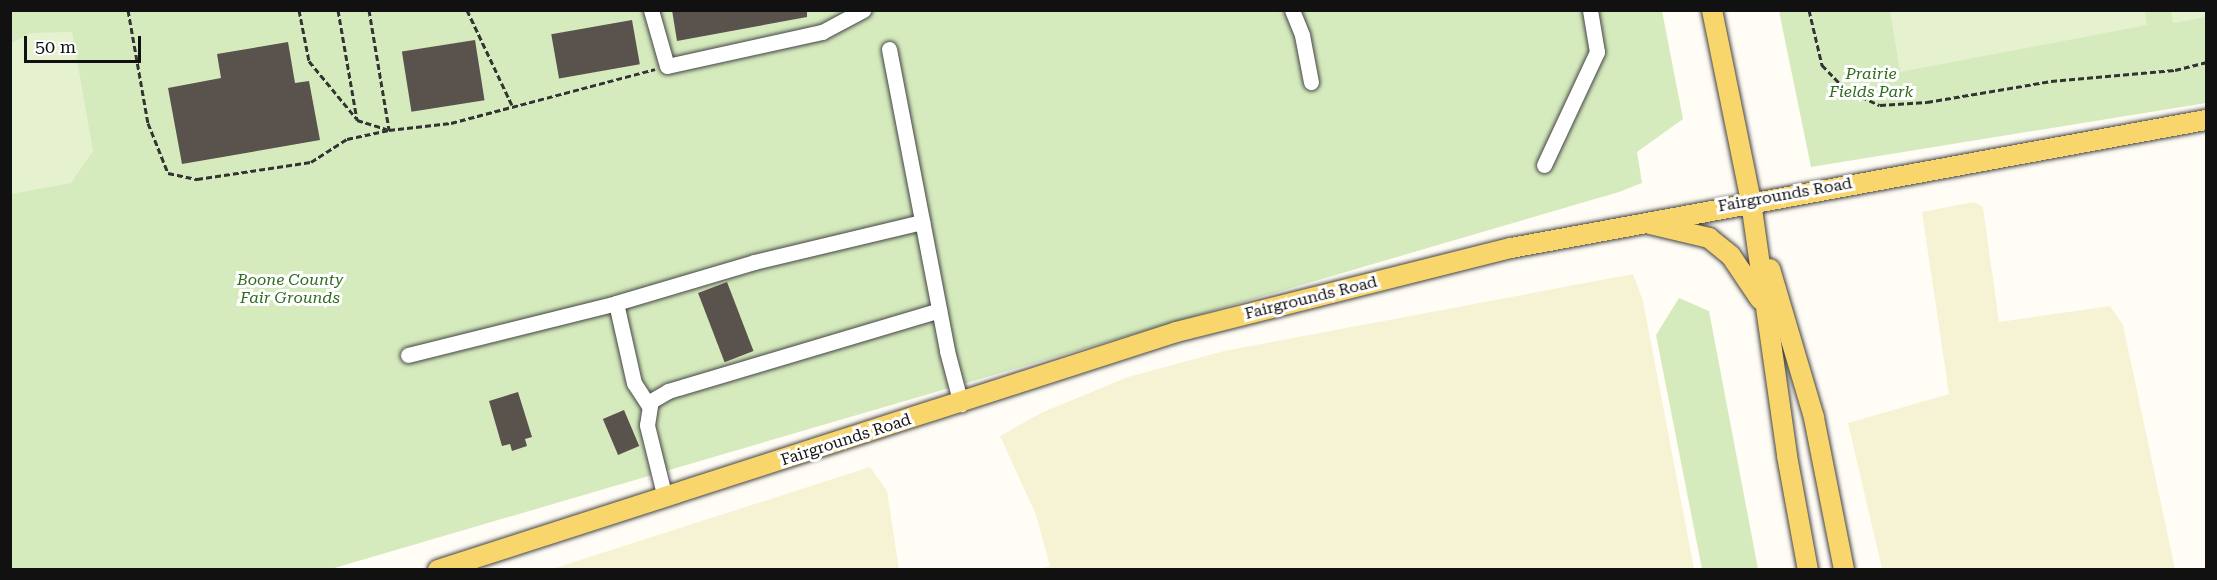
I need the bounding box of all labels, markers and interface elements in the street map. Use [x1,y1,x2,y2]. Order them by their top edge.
scale bar [27,24,144,62]
text: 50 m [35,36,76,57]
park label: Prairie Fields Park [1829,64,1913,102]
street label: Fairgrounds Road [1716,174,1854,216]
park label: Boone County Fair Grounds [237,270,343,308]
street label: Fairgrounds Road [1243,272,1379,324]
street label: Fairgrounds Road [778,410,914,470]

